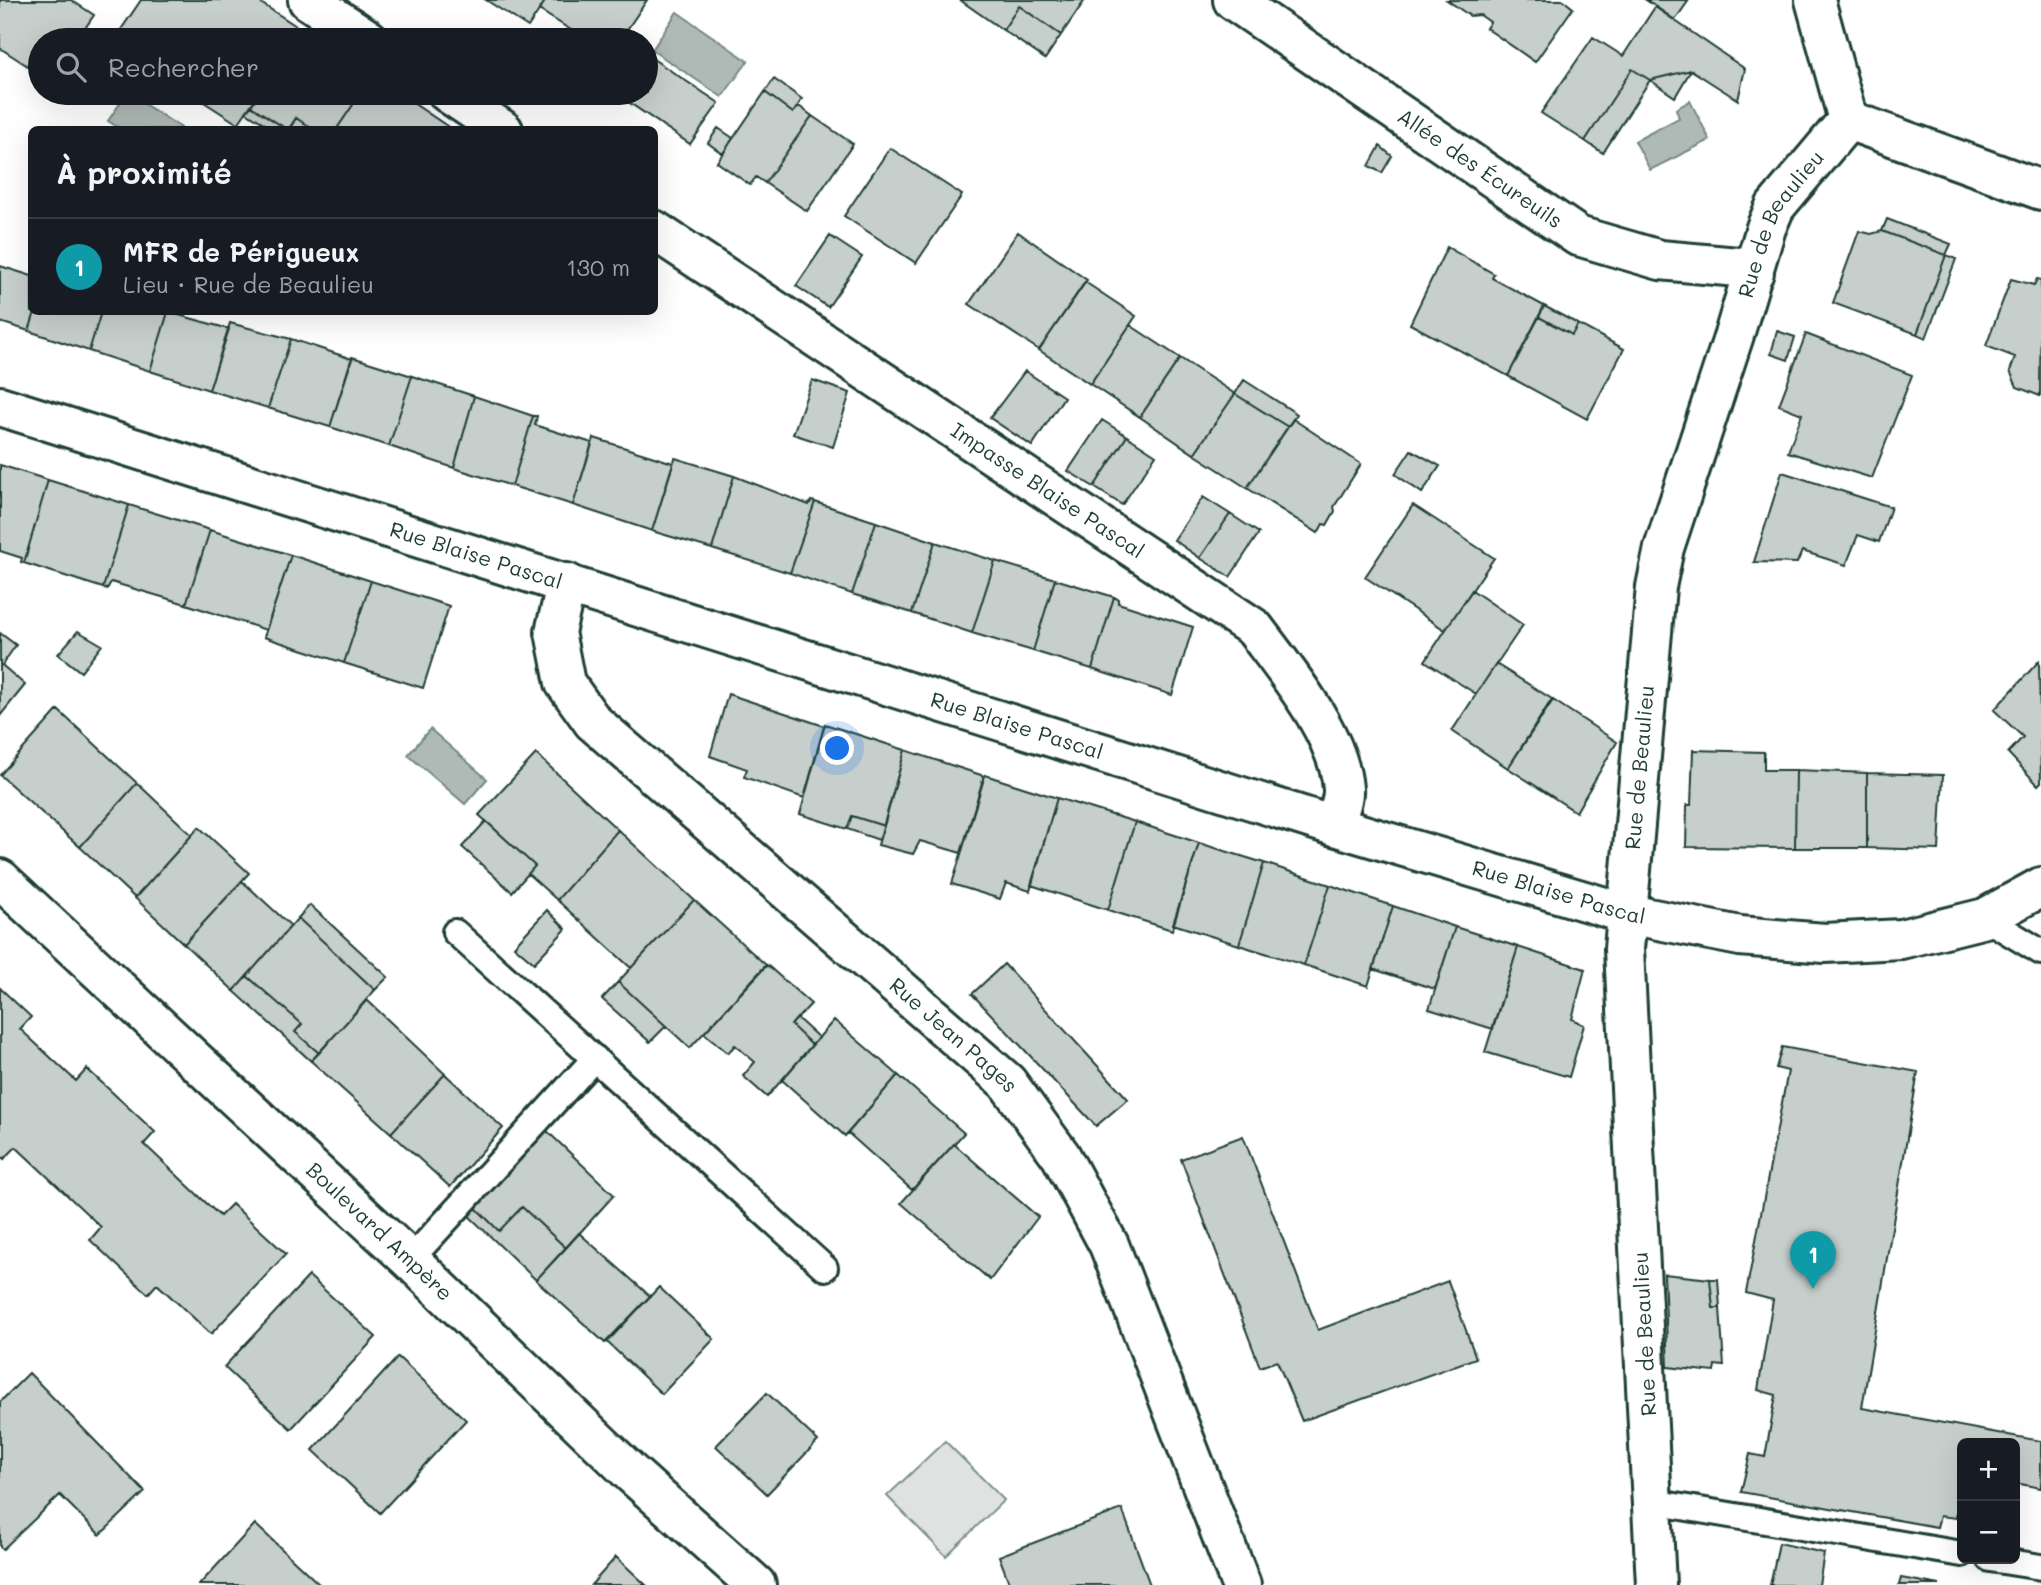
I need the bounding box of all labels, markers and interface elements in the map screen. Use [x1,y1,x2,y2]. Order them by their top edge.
search box [28,28,658,105]
icon: search [52,48,90,86]
text: Rechercher [108,50,259,84]
street label: Allée des Écureuils [1393,102,1568,233]
street label: Rue de Beaulieu [1731,144,1829,301]
text: À proximité [56,152,232,192]
text: MFR de Périgueux [123,235,359,269]
text: 1 [74,252,84,282]
text: 130 m [566,252,630,282]
text: Lieu · Rue de Beaulieu [123,269,374,299]
street label: Impasse Blaise Pascal [946,416,1150,564]
street label: Rue Blaise Pascal [387,515,566,594]
street label: Rue de Beaulieu [1618,684,1659,851]
street label: Rue Blaise Pascal [928,685,1107,765]
your location [820,731,854,765]
street label: Rue Blaise Pascal [1469,853,1648,929]
street label: Rue Jean Pages [884,971,1025,1097]
street label: Boulevard Ampère [301,1156,459,1306]
pin: 1 [1790,1231,1836,1289]
street label: Rue de Beaulieu [1626,1251,1661,1417]
map controls [1957,1438,2020,1564]
button: + [1957,1438,2020,1501]
button: − [1957,1501,2020,1564]

